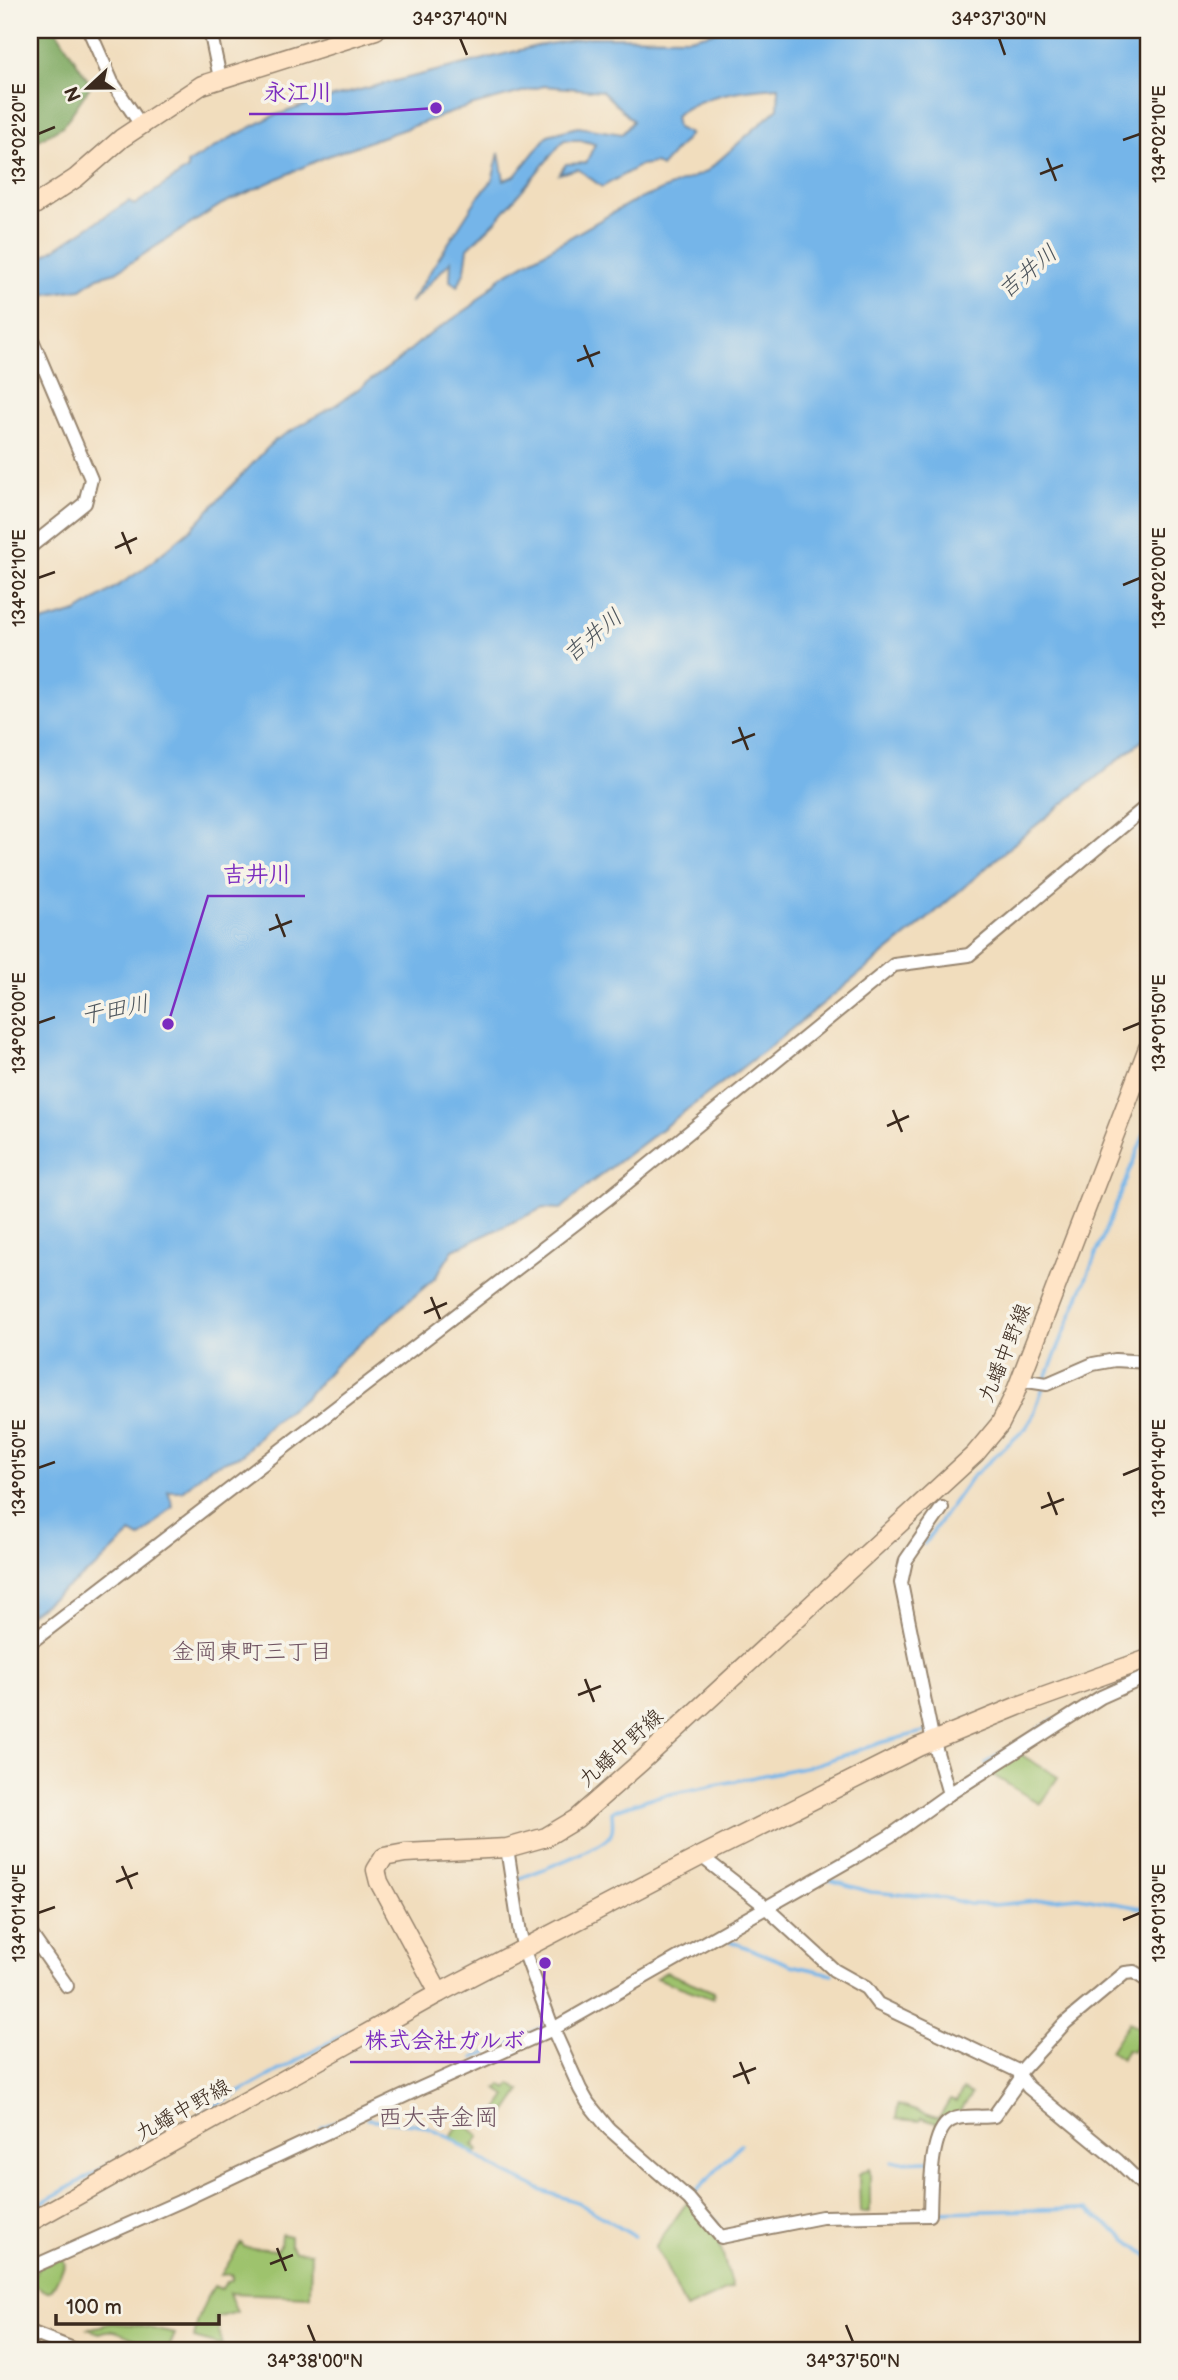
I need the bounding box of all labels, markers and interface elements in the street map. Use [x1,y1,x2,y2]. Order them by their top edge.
text: 34°37'40"N [412,9,508,30]
text: 34°37'30"N [951,9,1047,30]
north arrow [52,52,122,122]
callout: 永江川 [249,70,346,114]
text: 永江川 [264,79,333,107]
text: 134°02'20"E [9,83,30,185]
text: N [60,83,87,105]
text: 134°02'10"E [1149,85,1170,183]
water label: 吉井川 [993,239,1063,305]
text: 134°02'00"E [1149,527,1170,629]
text: 134°02'10"E [9,529,30,627]
water label: 吉井川 [558,603,628,669]
callout: 吉井川 [208,852,305,896]
text: 吉井川 [223,861,292,889]
text: 134°02'00"E [9,972,30,1074]
text: 134°01'50"E [1149,974,1170,1072]
water label: 干田川 [78,990,152,1030]
street label: 九蟠中野線 [974,1300,1036,1406]
text: 134°01'50"E [9,1419,30,1517]
text: 134°01'40"E [1149,1419,1170,1517]
district label: 金岡東町三丁目 [172,1638,333,1666]
street label: 九蟠中野線 [574,1704,668,1792]
text: 134°01'40"E [9,1864,30,1962]
text: 134°01'30"E [1149,1864,1170,1962]
callout: 株式会社ガルボ [350,2018,539,2062]
text: 株式会社ガルボ [365,2027,525,2055]
street label: 九蟠中野線 [131,2074,235,2146]
district label: 西大寺金岡 [378,2103,498,2132]
scale bar [56,2282,219,2326]
text: 100 m [66,2295,122,2320]
text: 34°38'00"N [267,2351,363,2372]
text: 34°37'50"N [806,2351,900,2372]

